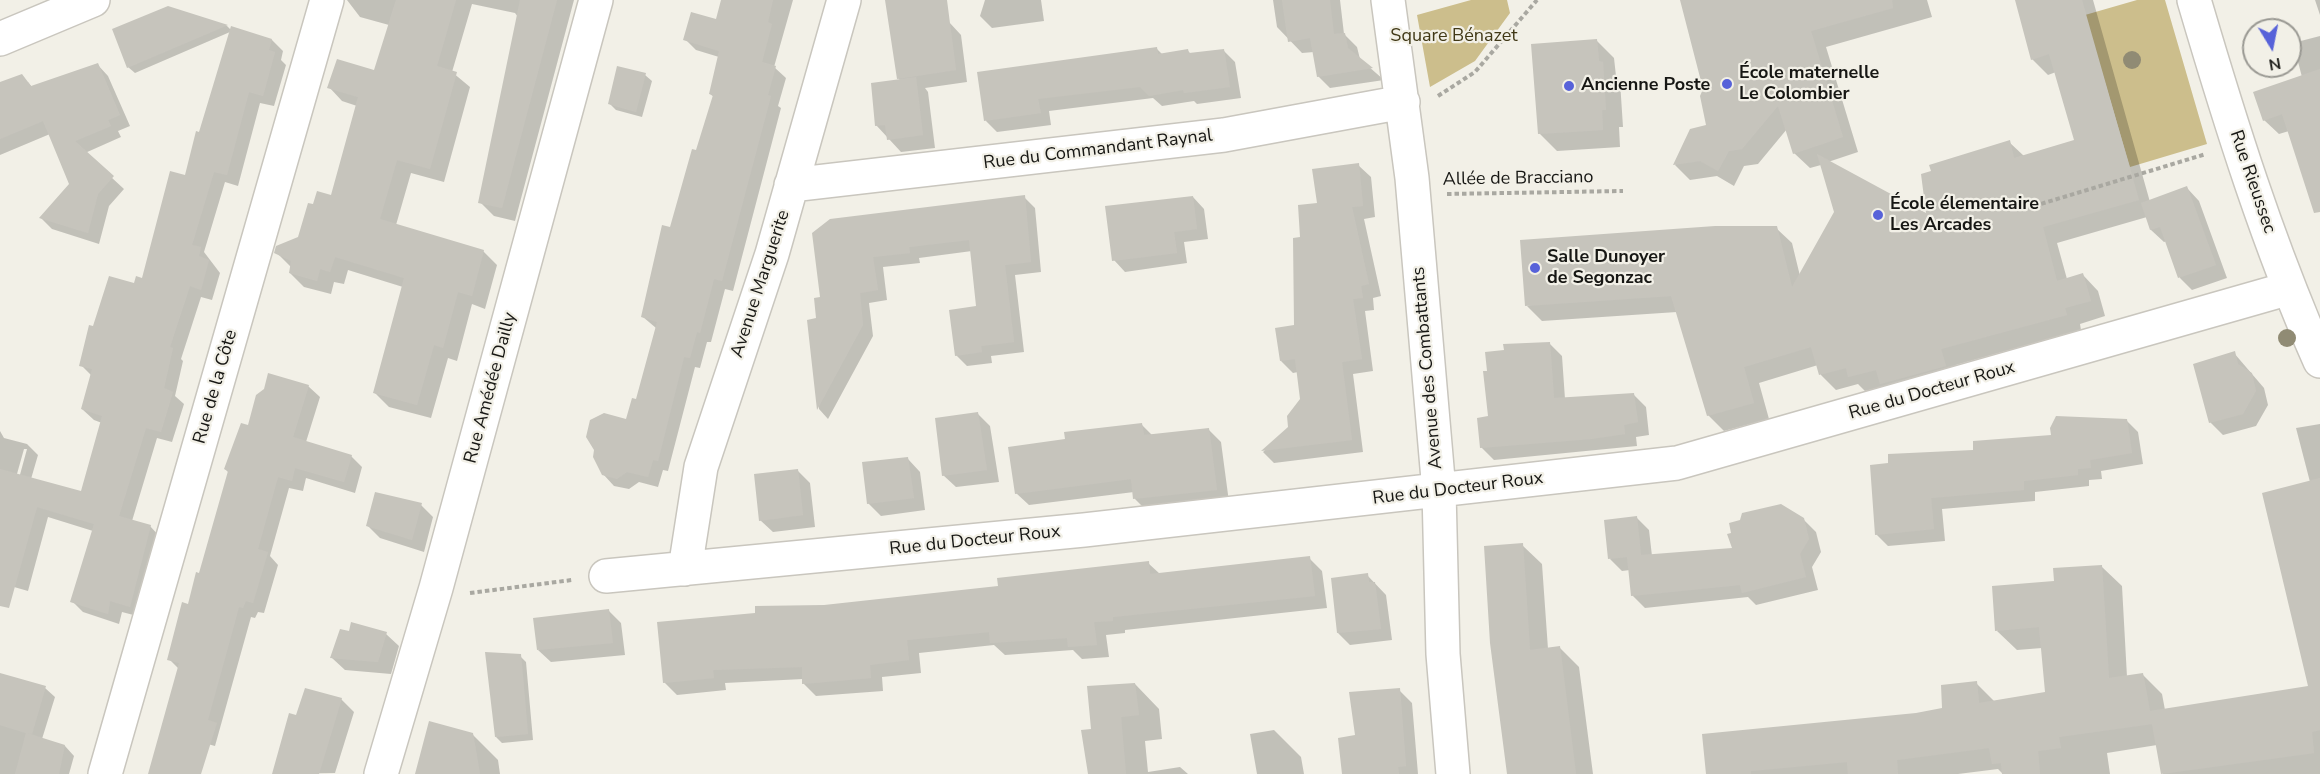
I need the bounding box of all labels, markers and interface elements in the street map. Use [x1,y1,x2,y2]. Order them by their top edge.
north arrow [2242,18,2302,78]
park label: Square Bénazet [1390,26,1518,48]
text: N [2267,52,2283,76]
place label: École maternelle Le Colombier [1739,63,1879,106]
place label: Ancienne Poste [1581,75,1710,97]
marker: École maternelle Le Colombier [1720,77,1734,91]
marker: Ancienne Poste [1562,79,1576,93]
street label: Rue du Commandant Raynal [982,125,1214,175]
street label: Rue Rieussec [2224,128,2280,236]
street label: Allée de Bracciano [1442,167,1594,191]
place label: École élementaire Les Arcades [1890,194,2039,236]
street label: Avenue Marguerite [727,208,795,360]
marker: École élementaire Les Arcades [1871,208,1885,222]
place label: Salle Dunoyer de Segonzac [1547,247,1665,290]
marker: Salle Dunoyer de Segonzac [1528,261,1542,275]
street label: Avenue des Combattants [1408,266,1448,470]
street label: Rue Amédée Dailly [460,310,522,466]
street label: Rue de la Côte [189,327,243,447]
street label: Rue du Docteur Roux [1847,357,2017,425]
street label: Rue du Docteur Roux [1372,468,1544,510]
street label: Rue du Docteur Roux [889,521,1061,561]

